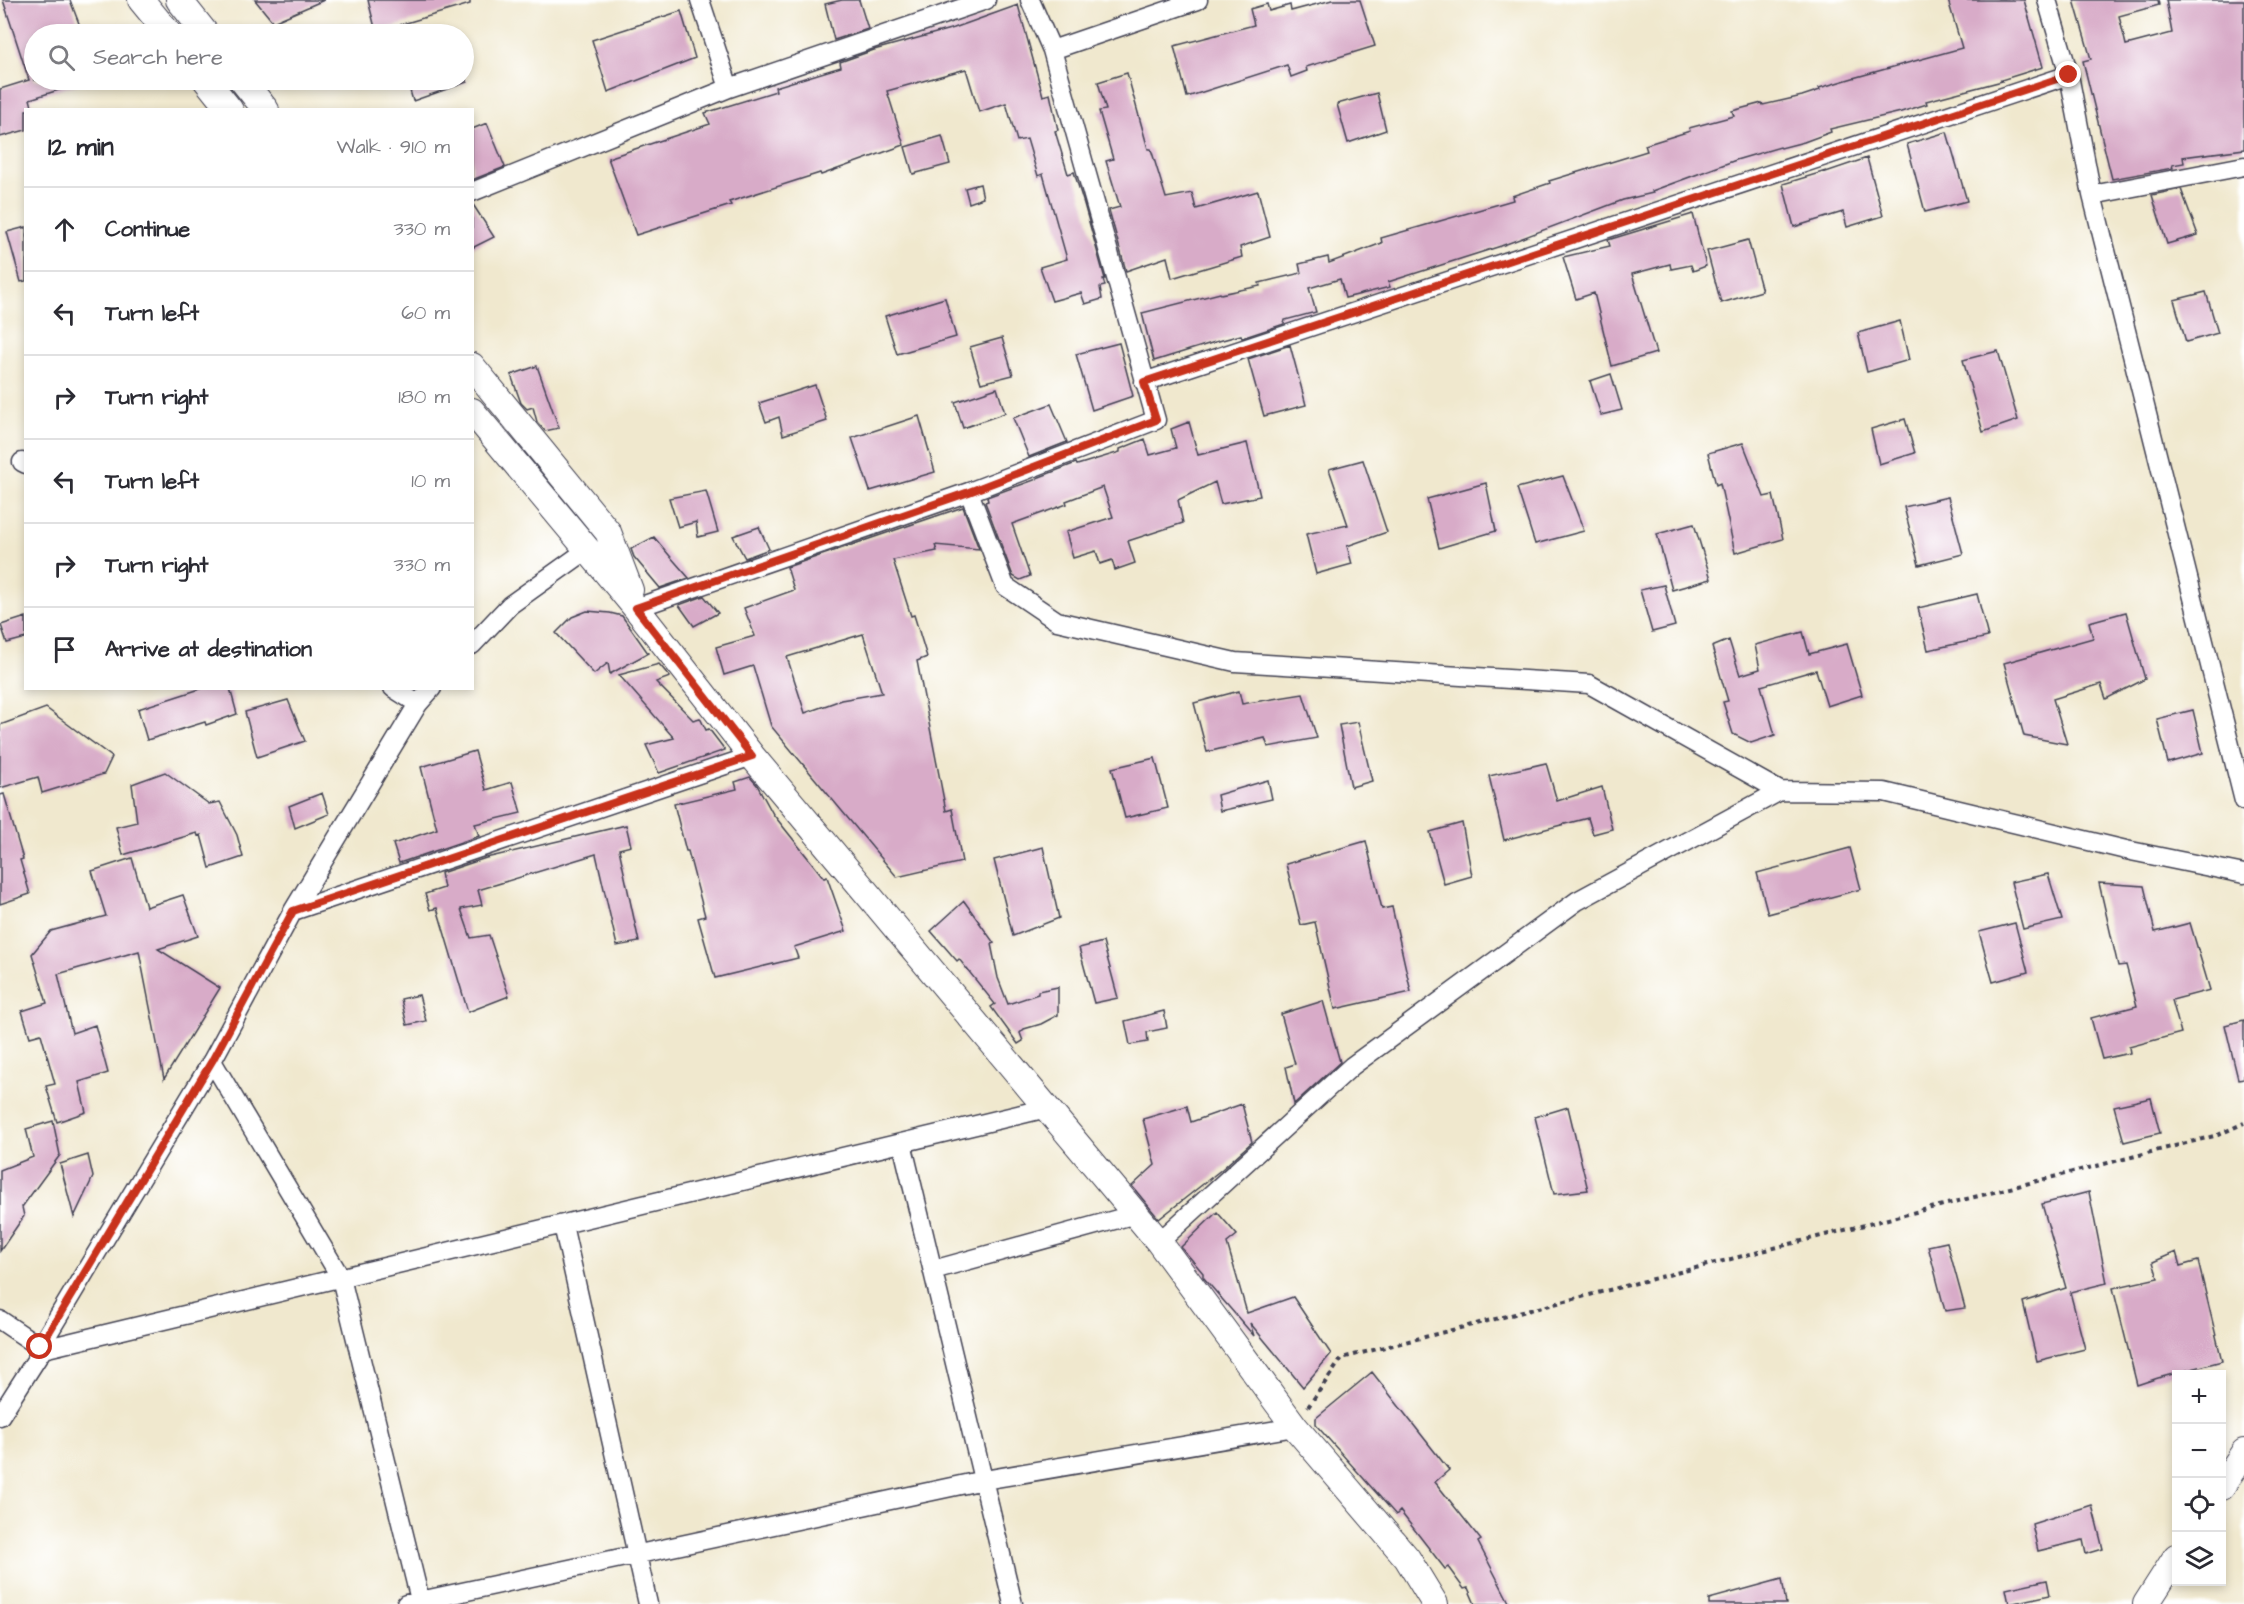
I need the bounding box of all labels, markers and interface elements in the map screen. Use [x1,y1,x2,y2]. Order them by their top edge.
search box [24,24,474,90]
icon: search [45,41,78,74]
text: Search here [93,42,223,73]
route end [2055,61,2081,87]
text: 12 min [48,129,114,165]
text: Walk · 910 m [337,133,450,161]
icon: ahead [48,213,81,246]
text: Continue [105,214,190,245]
text: 330 m [393,215,450,243]
icon: left [48,297,81,330]
text: Turn left [105,298,199,329]
text: 60 m [401,299,450,327]
icon: right [48,381,81,414]
text: Turn right [105,382,208,413]
text: 180 m [398,383,450,411]
icon: left [48,465,81,498]
text: Turn left [105,466,199,497]
text: 10 m [411,467,450,495]
icon: right [48,549,81,582]
text: Turn right [105,550,208,581]
text: 330 m [393,551,450,579]
icon: arrive [48,633,81,666]
text: Arrive at destination [105,634,312,665]
route start [26,1333,52,1359]
map controls [2172,1370,2226,1586]
button: + [2172,1370,2226,1424]
button: − [2172,1424,2226,1478]
button: locate [2172,1478,2226,1532]
button: layers [2172,1532,2226,1586]

